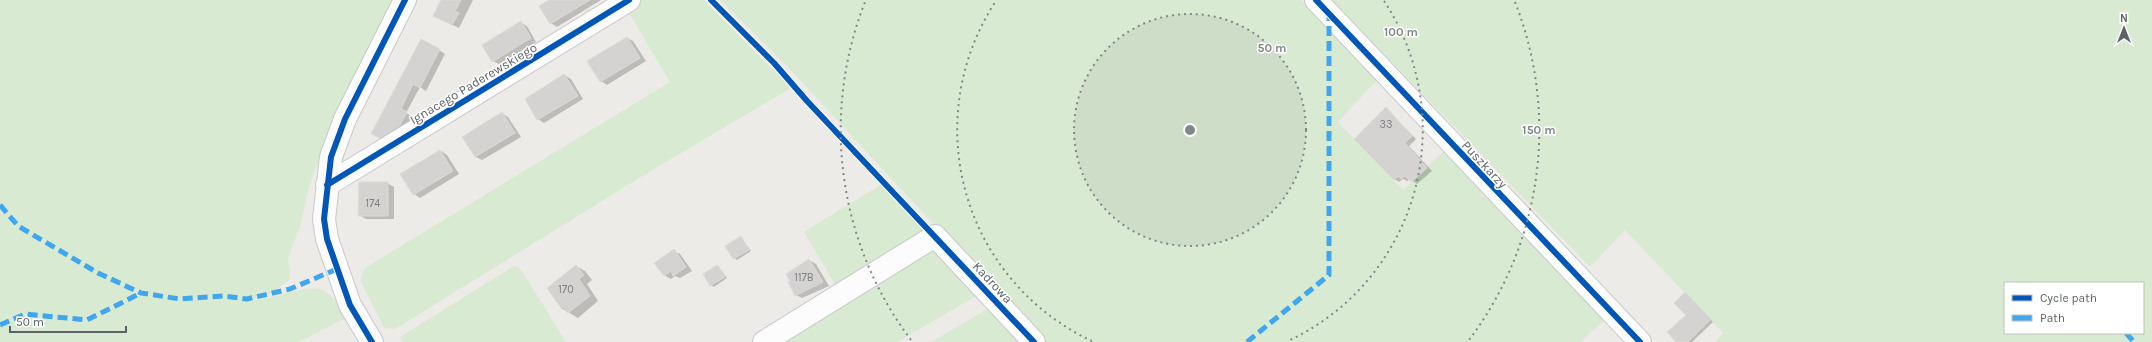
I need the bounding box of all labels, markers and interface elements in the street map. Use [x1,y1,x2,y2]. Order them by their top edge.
north arrow [2104,8,2144,48]
text: N [2120,12,2128,25]
text: 100 m [1384,25,1418,39]
street label: Ignacego Paderewskiego [407,40,540,127]
text: 50 m [1258,41,1287,55]
house number: 33 [1380,118,1393,131]
centre of rings [1183,123,1197,137]
text: 150 m [1522,123,1556,137]
street label: Puszkarzy [1459,137,1510,191]
house number: 174 [366,197,380,210]
street label: Kadrowa [970,259,1016,306]
house number: 117B [794,271,814,284]
legend [2004,282,2144,334]
house number: 170 [558,283,574,296]
text: Cycle path [2040,291,2097,305]
scale bar [10,308,126,334]
text: Path [2040,311,2065,325]
text: 50 m [16,315,44,329]

